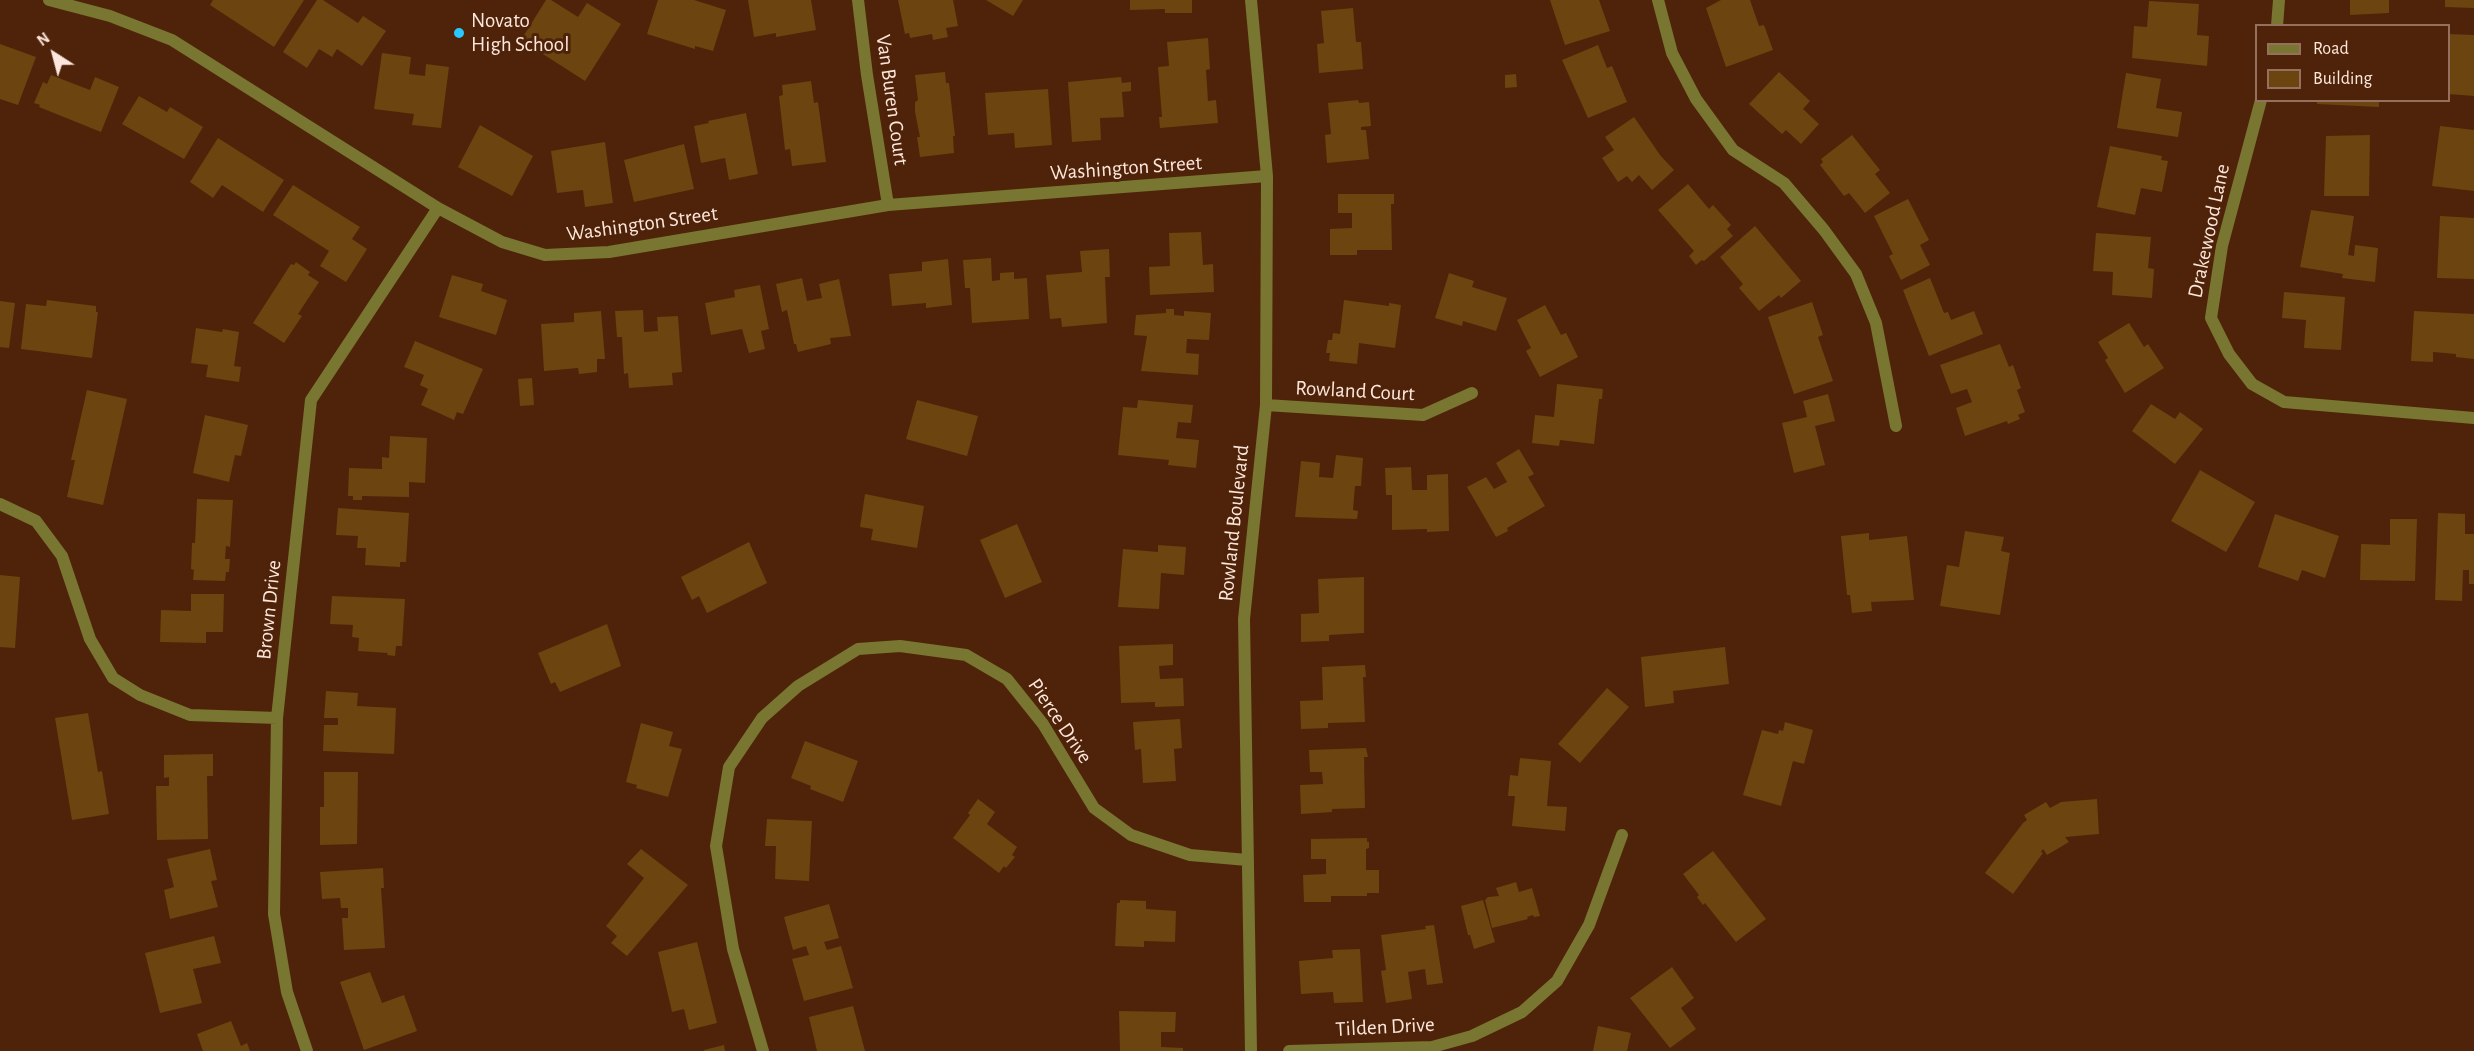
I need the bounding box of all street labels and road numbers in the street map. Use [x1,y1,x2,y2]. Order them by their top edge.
street label: Van Buren Court [870,33,914,167]
street label: Washington Street [1049,150,1203,186]
street label: Drakewood Lane [2183,162,2235,300]
street label: Washington Street [565,201,719,247]
street label: Rowland Court [1295,375,1415,407]
street label: Rowland Boulevard [1213,443,1255,603]
street label: Brown Drive [251,559,287,661]
street label: Pierce Drive [1022,674,1098,768]
street label: Tilden Drive [1335,1012,1435,1042]

